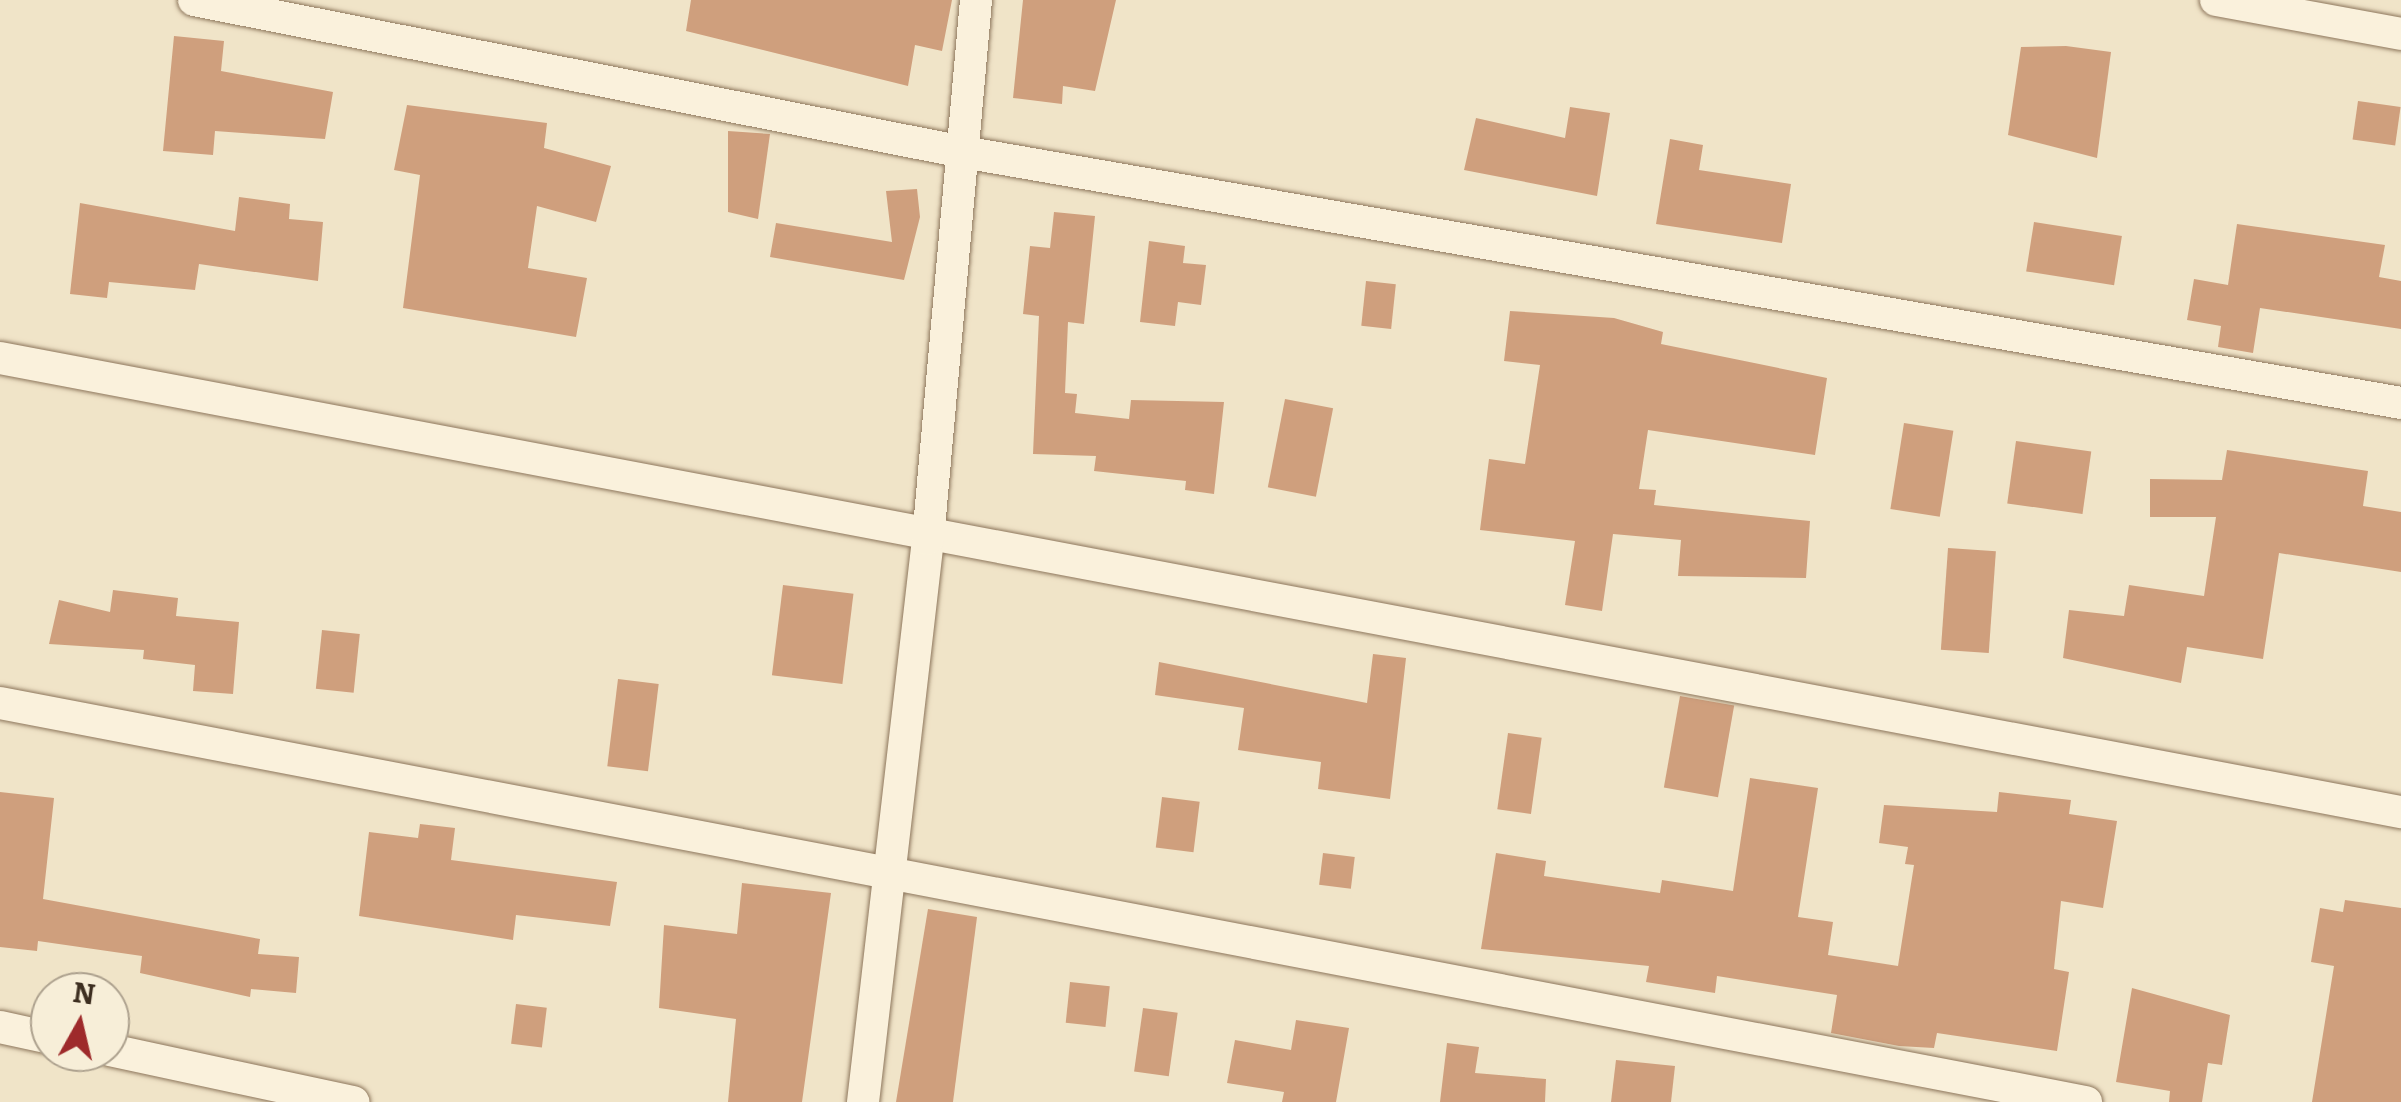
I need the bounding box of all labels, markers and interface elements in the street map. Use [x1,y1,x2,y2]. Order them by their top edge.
north arrow [30,972,130,1072]
text: N [71,976,97,1012]

